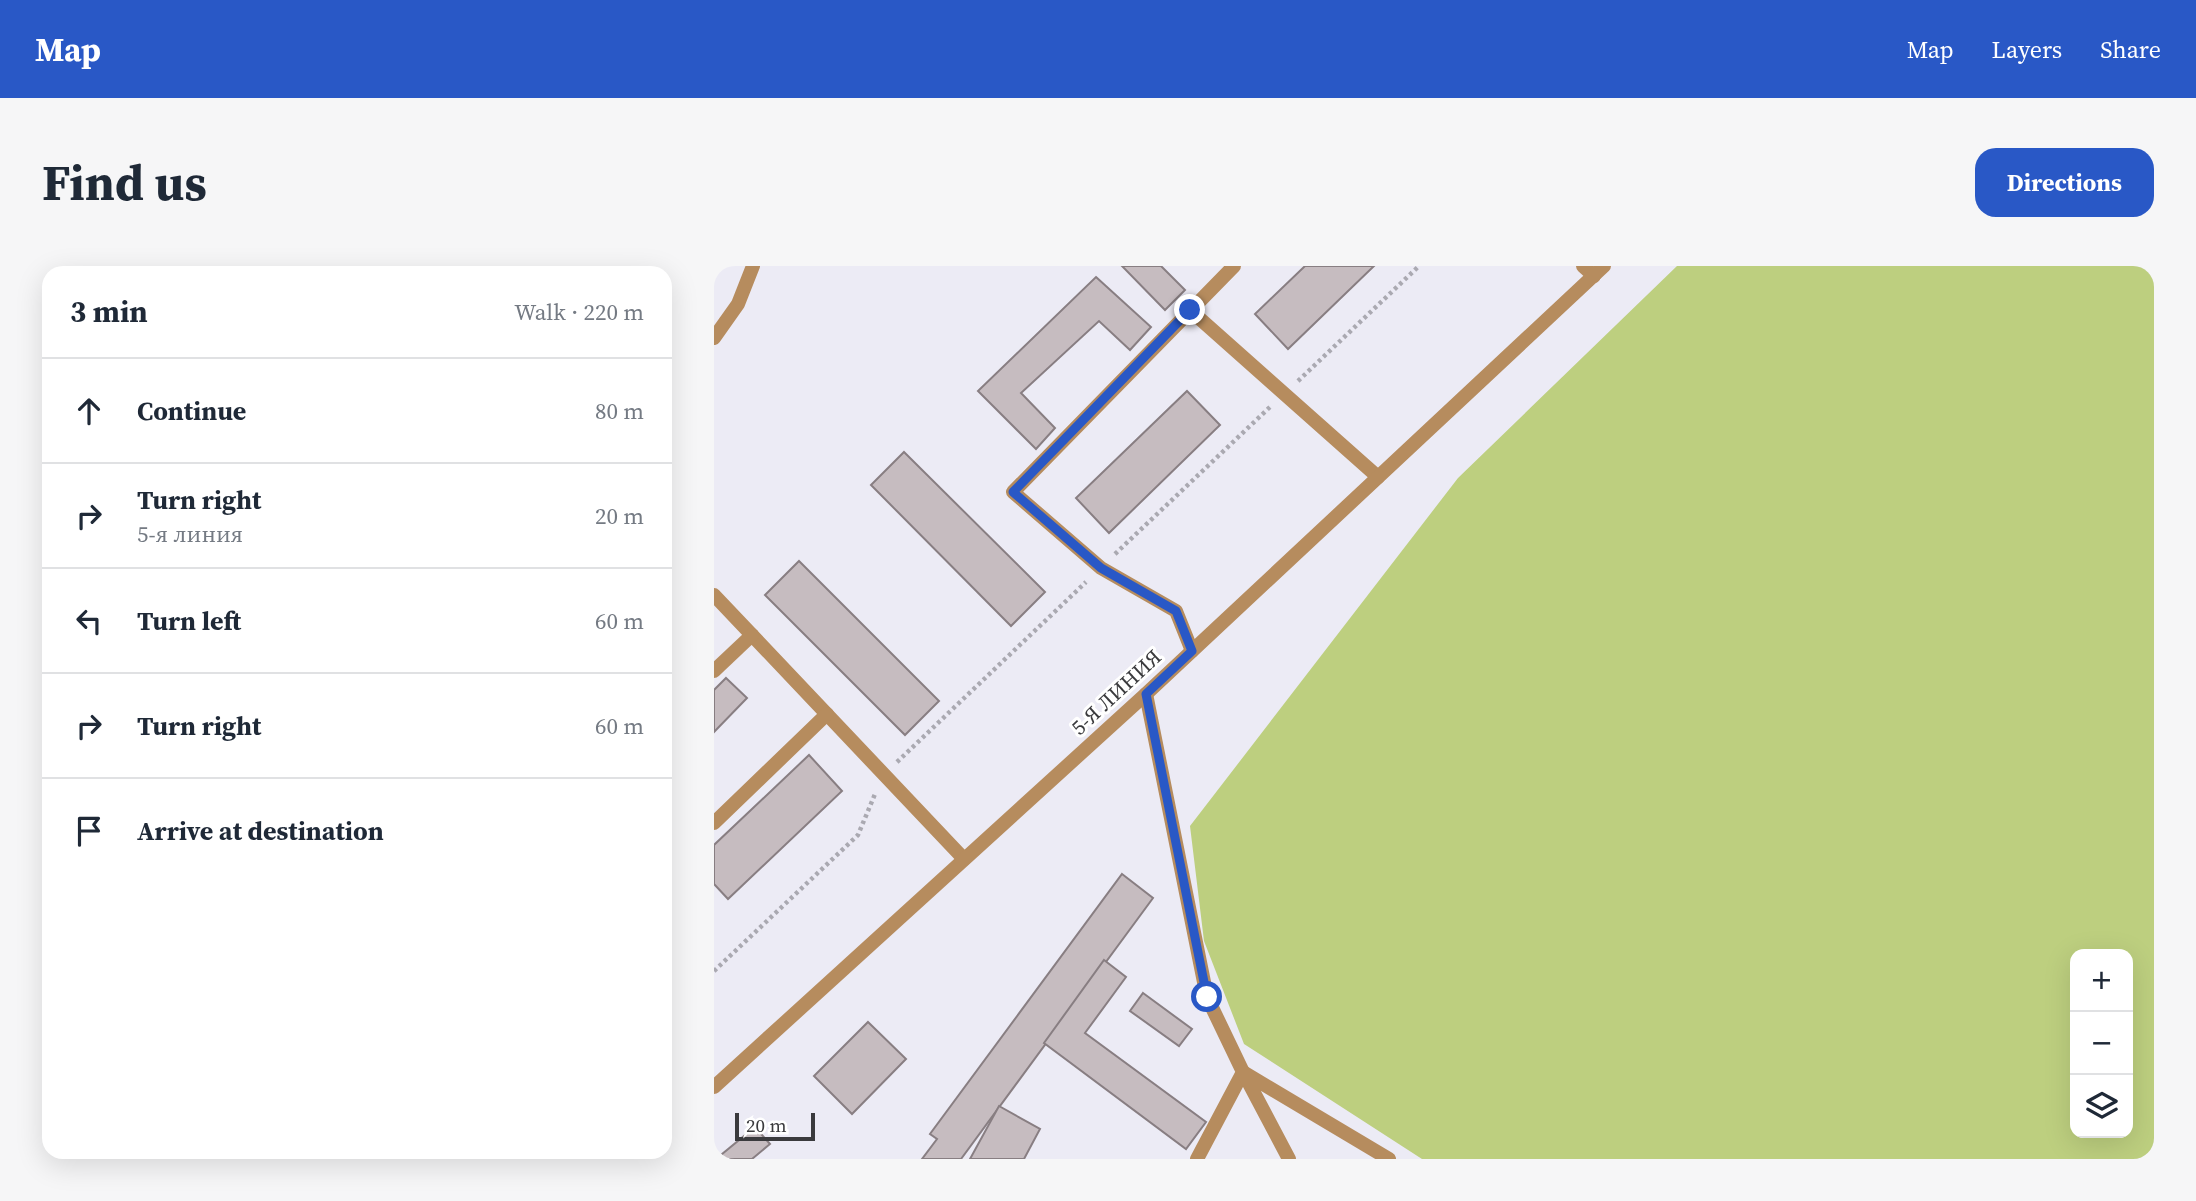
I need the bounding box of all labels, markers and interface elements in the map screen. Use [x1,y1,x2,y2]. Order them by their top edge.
text: Map [35,27,101,72]
text: Map [1907,33,1954,66]
text: Layers [1992,33,2062,66]
text: Share [2100,33,2161,66]
button: Directions [1975,148,2154,217]
text: Find us [42,149,207,216]
text: 3 min [70,291,148,332]
route end [1174,294,1205,325]
text: Walk · 220 m [514,296,644,328]
icon: ahead [70,392,108,430]
text: Continue [137,393,246,429]
text: 80 m [595,395,644,427]
text: Turn right [137,482,261,518]
icon: right [70,497,108,535]
text: 20 m [595,500,644,532]
text: 5-я линия [137,518,243,550]
icon: left [70,602,108,640]
text: Turn left [137,603,241,639]
text: 60 m [595,605,644,637]
street label: 5-Я ЛИНИЯ [1065,643,1167,741]
icon: right [70,707,108,745]
text: Turn right [137,708,261,744]
text: 60 m [595,710,644,742]
icon: arrive [70,812,108,850]
text: Arrive at destination [137,813,384,849]
map controls [2070,949,2133,1138]
button: + [2070,949,2133,1012]
route start [1191,981,1222,1012]
button: − [2070,1012,2133,1075]
button: layers [2070,1075,2133,1138]
scale bar [735,1110,816,1142]
text: 20 m [746,1112,787,1138]

